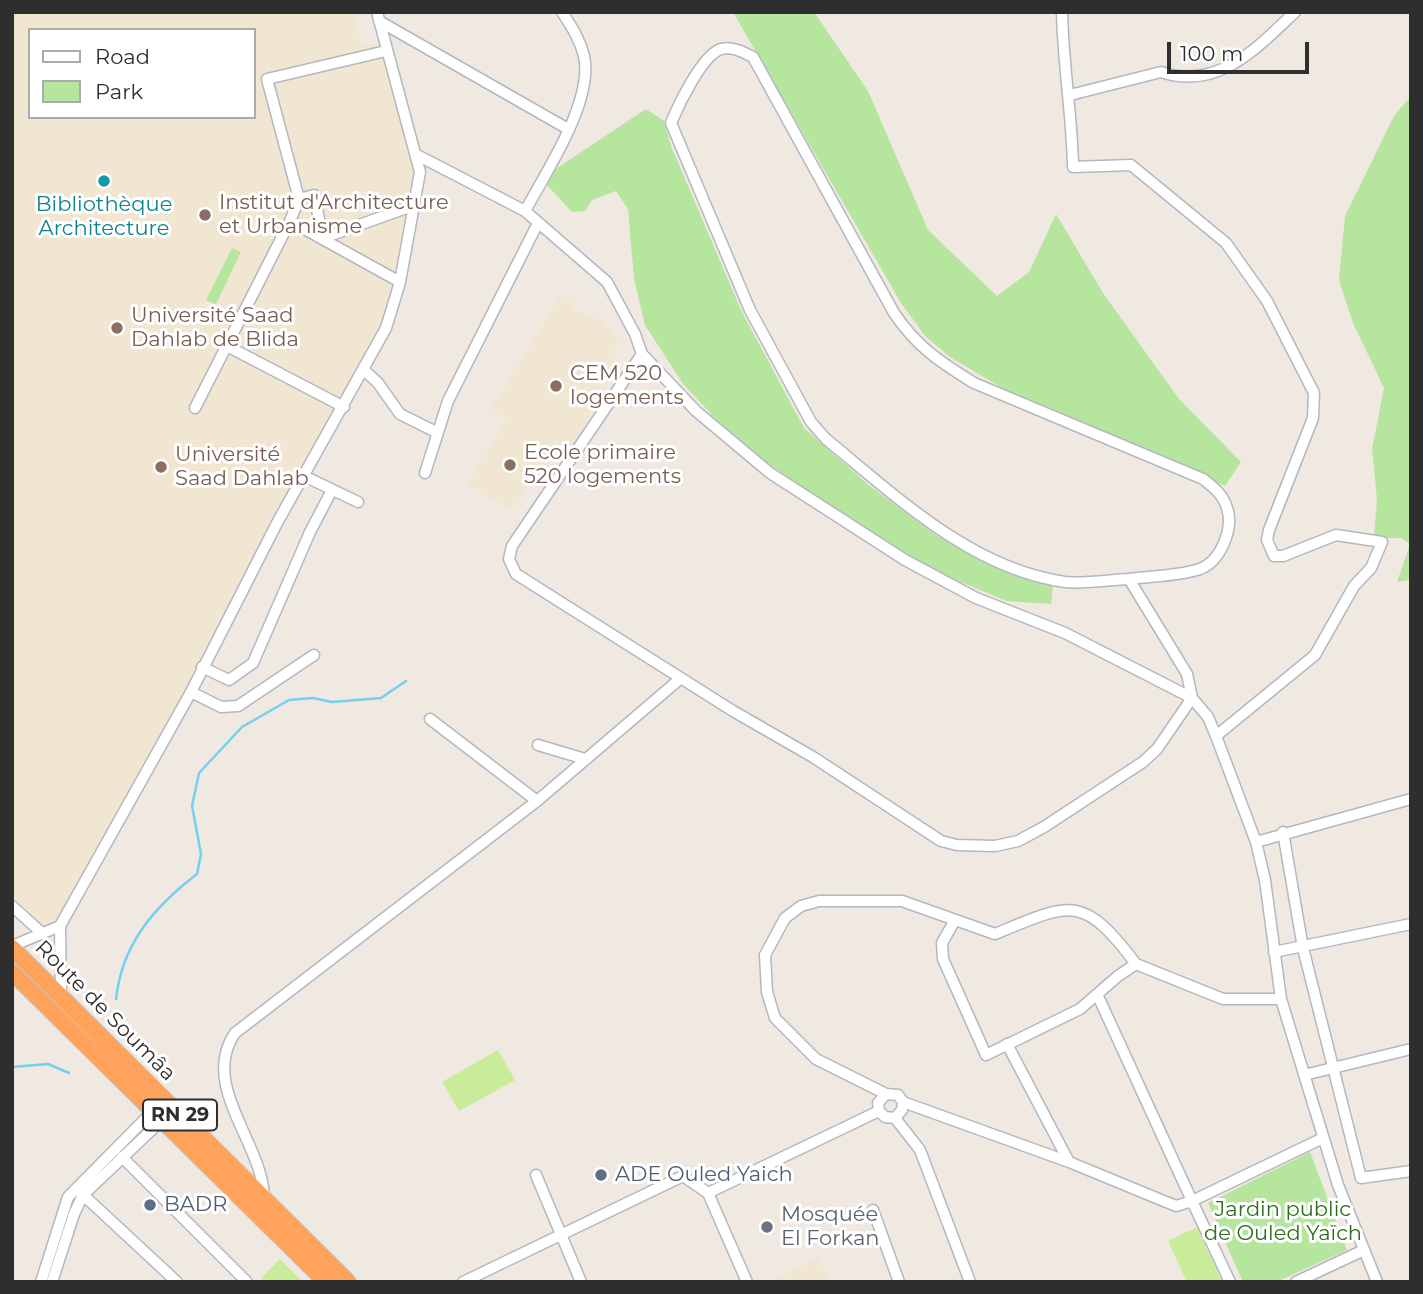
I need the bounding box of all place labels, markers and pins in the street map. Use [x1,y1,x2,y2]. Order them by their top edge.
marker: Bibliothèque Architecture [96,173,112,189]
place label: Institut d'Architecture et Urbanisme [219,190,449,240]
place label: Bibliothèque Architecture [36,192,172,242]
marker: Institut d'Architecture et Urbanisme [197,207,213,223]
place label: Université Saad Dahlab de Blida [131,303,299,353]
marker: Université Saad Dahlab de Blida [109,320,125,336]
place label: CEM 520 logements [570,361,684,411]
marker: CEM 520 logements [548,378,564,394]
place label: Ecole primaire 520 logements [524,440,681,490]
place label: Université Saad Dahlab [175,442,309,492]
marker: Ecole primaire 520 logements [502,457,518,473]
marker: Université Saad Dahlab [153,459,169,475]
place label: ADE Ouled Yaich [615,1162,793,1188]
marker: ADE Ouled Yaich [593,1167,609,1183]
place label: BADR [164,1192,227,1218]
marker: BADR [142,1197,158,1213]
place label: Mosquée El Forkan [781,1202,879,1252]
marker: Mosquée El Forkan [759,1219,775,1235]

